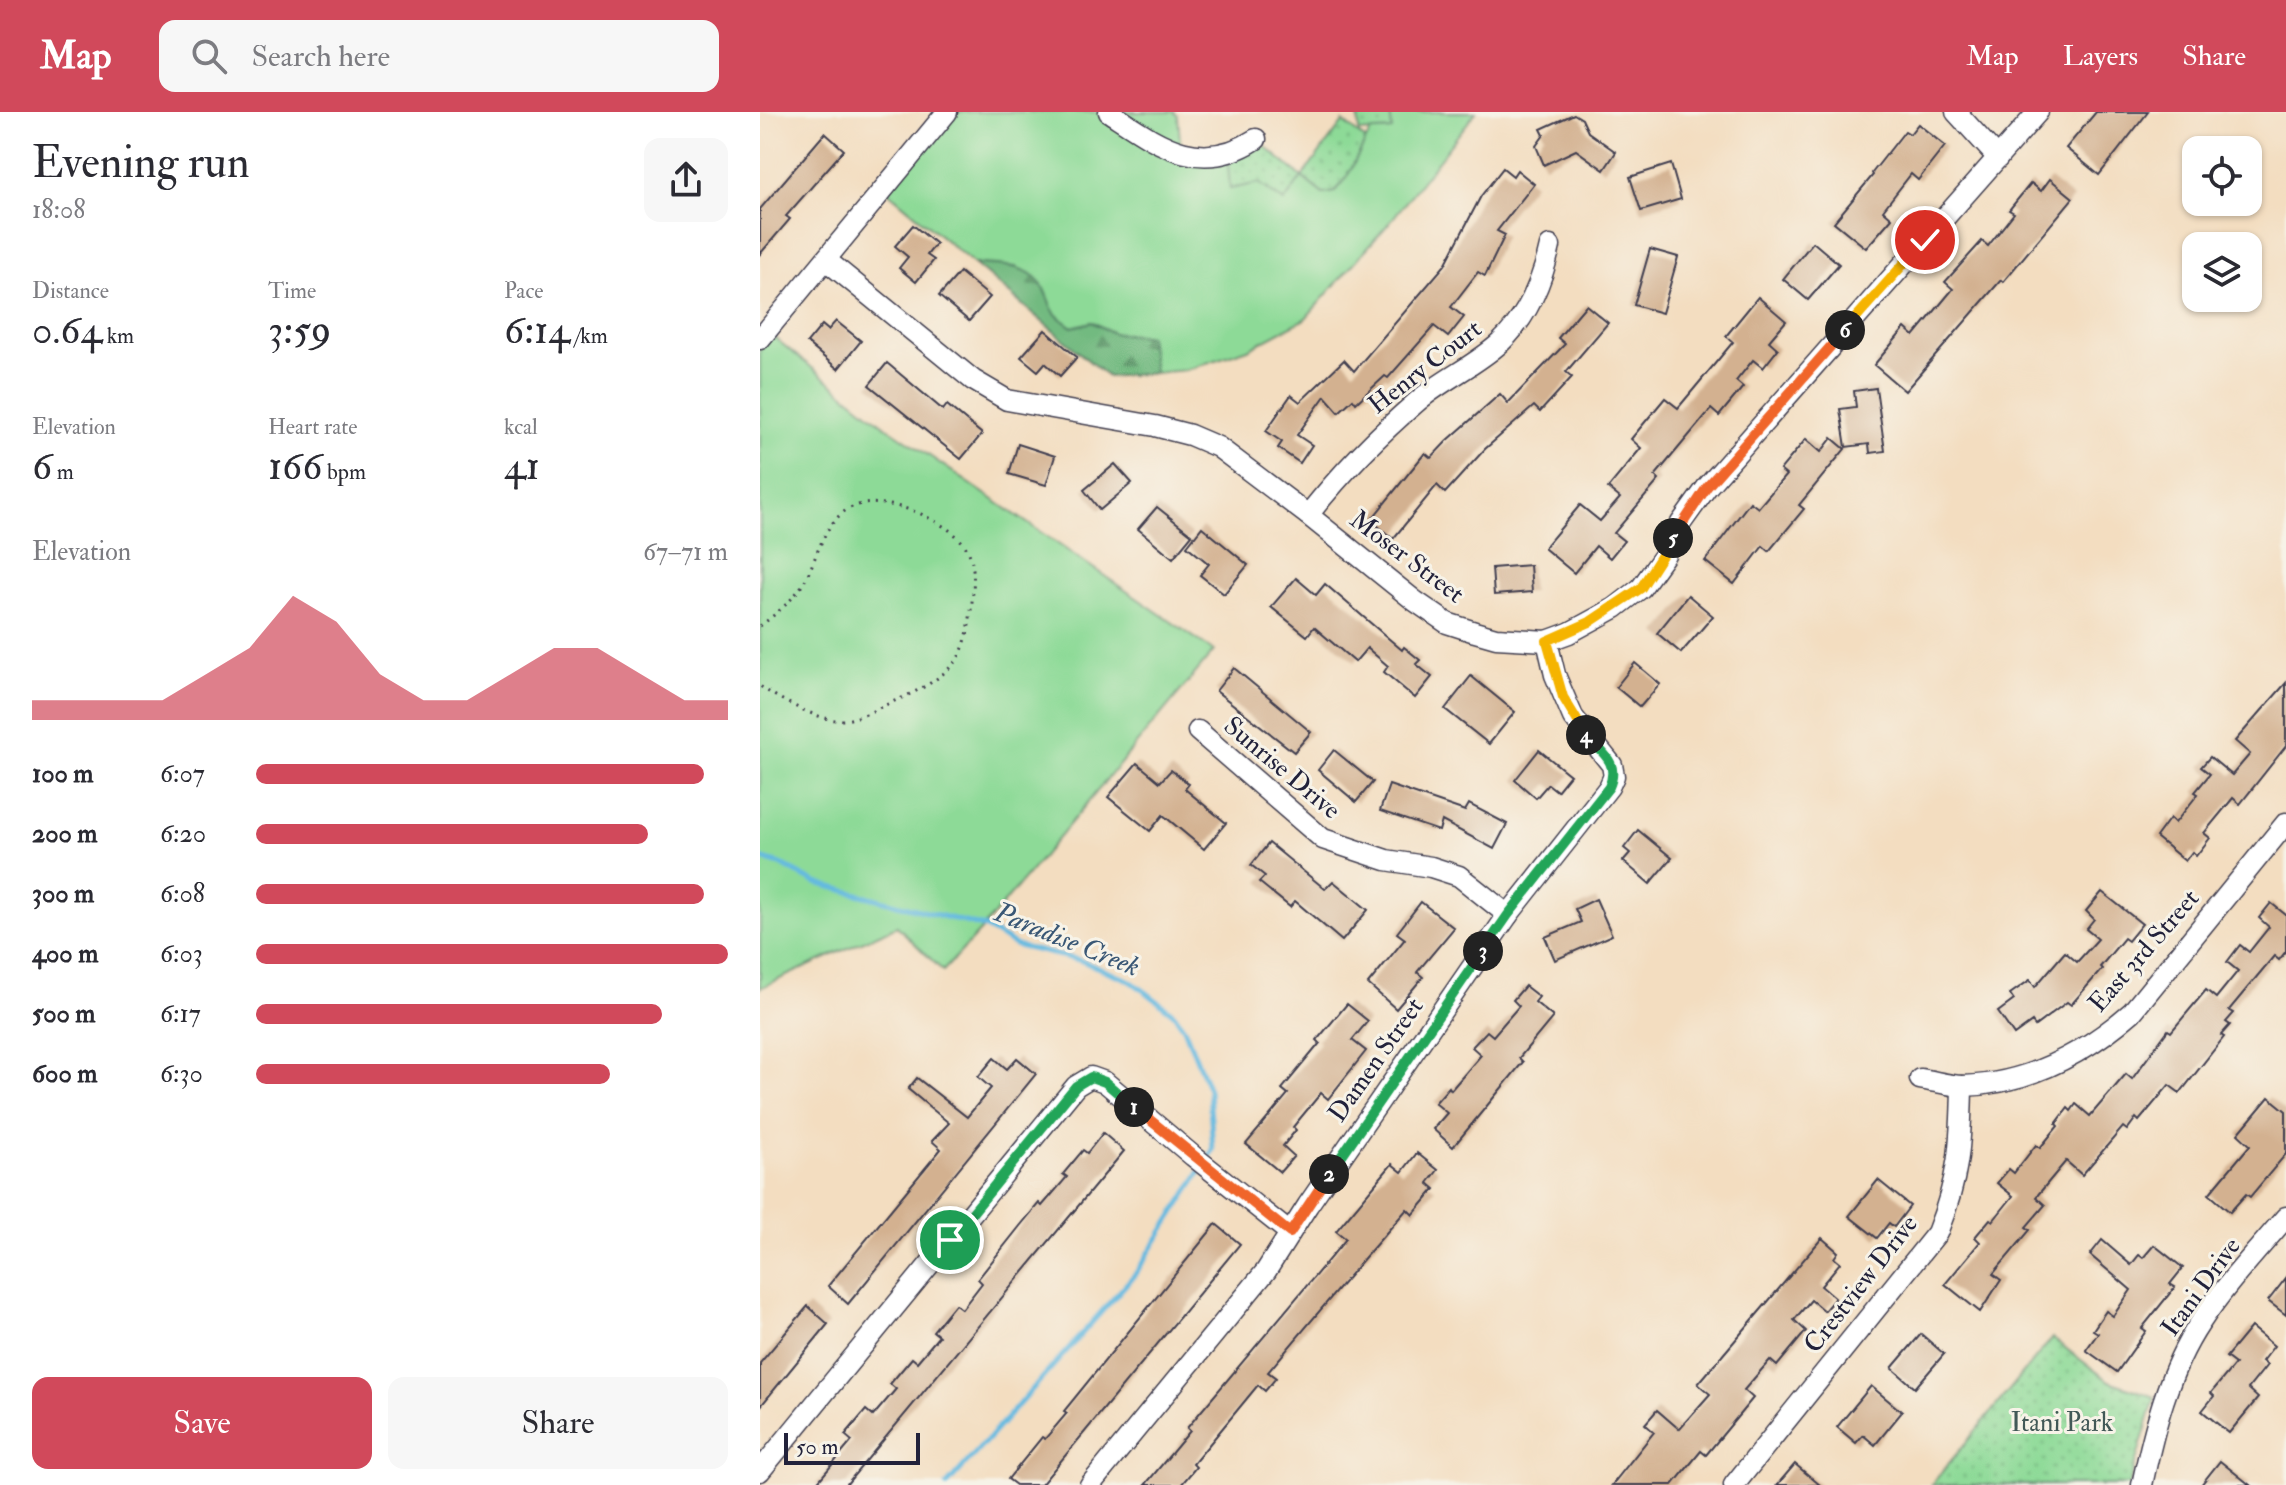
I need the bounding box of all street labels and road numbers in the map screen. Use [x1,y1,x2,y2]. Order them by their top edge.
street label: Henry Court [1362,313,1488,421]
street label: Moser Street [1344,504,1470,610]
street label: Sunrise Drive [1217,710,1347,826]
street label: East 3rd Street [2082,883,2206,1019]
street label: Damen Street [1321,992,1431,1128]
street label: Crestview Drive [1797,1208,1925,1359]
street label: Itani Drive [2154,1231,2248,1343]

